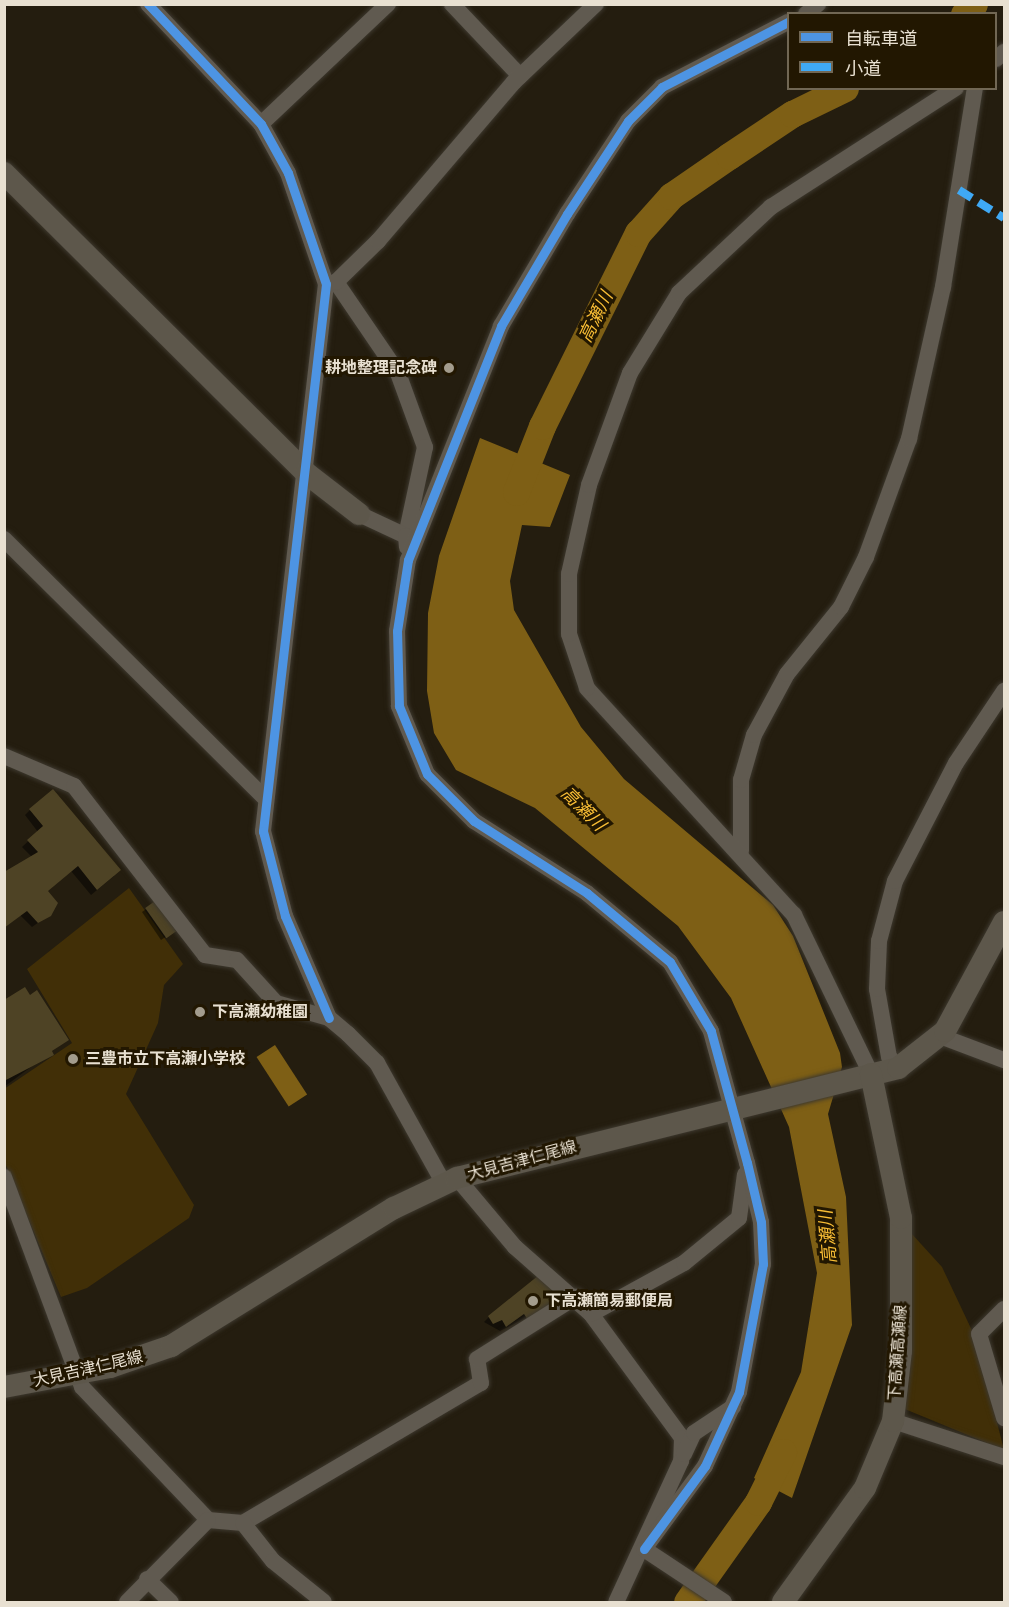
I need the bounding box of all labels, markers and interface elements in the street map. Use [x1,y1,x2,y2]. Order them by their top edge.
legend [787,12,997,90]
text: 自転車道 [845,28,917,50]
text: 小道 [845,58,881,80]
water label: 高瀬川 [574,288,618,346]
place label: 耕地整理記念碑 [325,358,437,378]
marker: 耕地整理記念碑 [442,361,456,375]
water label: 高瀬川 [556,782,610,836]
place label: 下高瀬幼稚園 [212,1002,308,1022]
marker: 下高瀬幼稚園 [193,1005,207,1019]
place label: 三豊市立下高瀬小学校 [85,1049,245,1069]
marker: 三豊市立下高瀬小学校 [66,1052,80,1066]
street label: 大見吉津仁尾線 [465,1137,579,1185]
water label: 高瀬川 [815,1209,841,1265]
place label: 下高瀬簡易郵便局 [545,1291,673,1311]
marker: 下高瀬簡易郵便局 [526,1294,540,1308]
street label: 下高瀬高瀬線 [885,1304,911,1402]
street label: 大見吉津仁尾線 [31,1347,145,1391]

